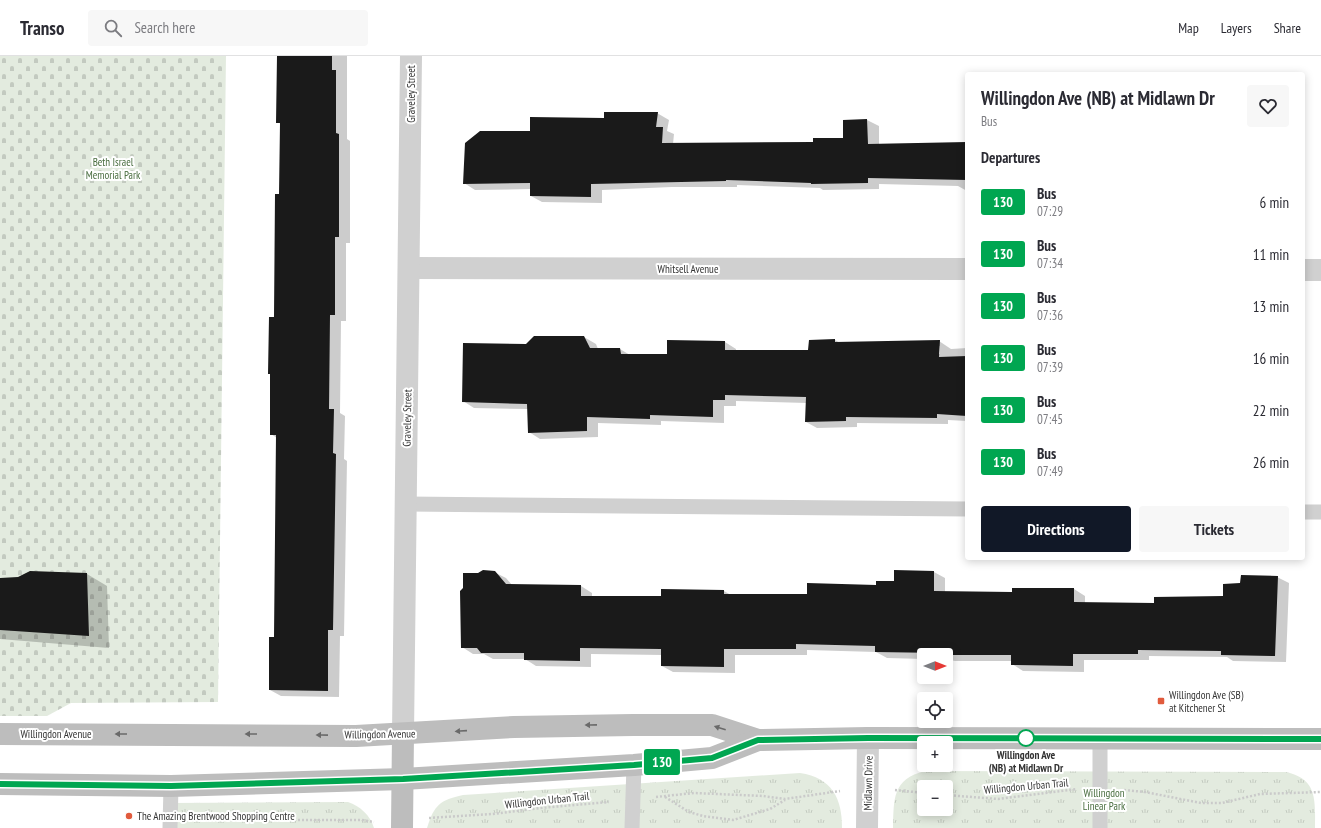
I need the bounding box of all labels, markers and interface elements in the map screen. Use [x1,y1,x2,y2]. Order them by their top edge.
search box [88,10,368,46]
text: Transo [20,16,64,40]
icon: search [102,17,124,39]
text: Search here [134,18,195,37]
text: Map [1178,19,1199,37]
text: Layers [1221,19,1252,37]
text: Share [1274,19,1301,37]
street label: Graveley Street [404,65,418,123]
button: heart [1247,85,1289,127]
text: Willingdon Ave (NB) at Midlawn Dr [981,86,1215,110]
text: Bus [981,113,997,130]
text: Departures [981,148,1040,167]
park label: Beth Israel Memorial Park [86,155,141,182]
text: Bus [1037,184,1056,203]
text: 130 [993,193,1013,211]
text: 6 min [1259,193,1289,212]
text: 07:29 [1037,203,1063,220]
text: Bus [1037,236,1056,255]
text: 130 [993,245,1013,263]
text: 11 min [1253,245,1289,264]
text: 07:34 [1037,255,1063,272]
street label: Whitsell Avenue [658,262,719,276]
text: Bus [1037,288,1056,307]
text: 130 [993,297,1013,315]
text: 13 min [1253,297,1289,316]
text: 07:36 [1037,307,1063,324]
text: Bus [1037,340,1056,359]
text: 130 [993,349,1013,367]
text: 16 min [1253,349,1289,368]
text: 07:39 [1037,359,1063,376]
street label: Graveley Street [399,389,415,447]
text: Bus [1037,392,1056,411]
text: 130 [993,401,1013,419]
text: 22 min [1253,401,1289,420]
text: 07:45 [1037,411,1063,428]
text: Bus [1037,444,1056,463]
text: 130 [993,453,1013,471]
text: 26 min [1253,453,1289,472]
text: 07:49 [1037,463,1063,480]
button: Directions [981,506,1131,552]
button: Tickets [1139,506,1289,552]
north arrow [917,648,953,684]
map controls [917,648,953,816]
place label: Willingdon Ave (SB) at Kitchener St [1169,688,1244,715]
button: locate [917,692,953,728]
marker: Willingdon Ave (SB) at Kitchener St [1156,696,1166,706]
one-way arrow [585,722,597,729]
one-way arrow [714,725,726,731]
street label: Willingdon Avenue [344,726,416,742]
street label: Willingdon Avenue [20,727,92,741]
one-way arrow [455,727,467,734]
marker: Willingdon Ave (NB) at Midlawn Dr [1017,729,1035,747]
one-way arrow [114,731,127,737]
one-way arrow [244,731,257,737]
one-way arrow [315,732,328,738]
button: + [917,736,953,772]
place label: Willingdon Ave (NB) at Midlawn Dr [989,748,1064,775]
line badge: 130 [639,749,685,775]
text: 130 [652,753,672,771]
street label: Midlawn Drive [861,755,875,811]
street label: Willingdon Urban Trail [983,775,1069,797]
button: − [917,780,953,816]
park label: Willingdon Linear Park [1083,786,1126,813]
street label: Willingdon Urban Trail [504,789,590,811]
place label: The Amazing Brentwood Shopping Centre [137,809,295,823]
marker: The Amazing Brentwood Shopping Centre [124,811,134,821]

